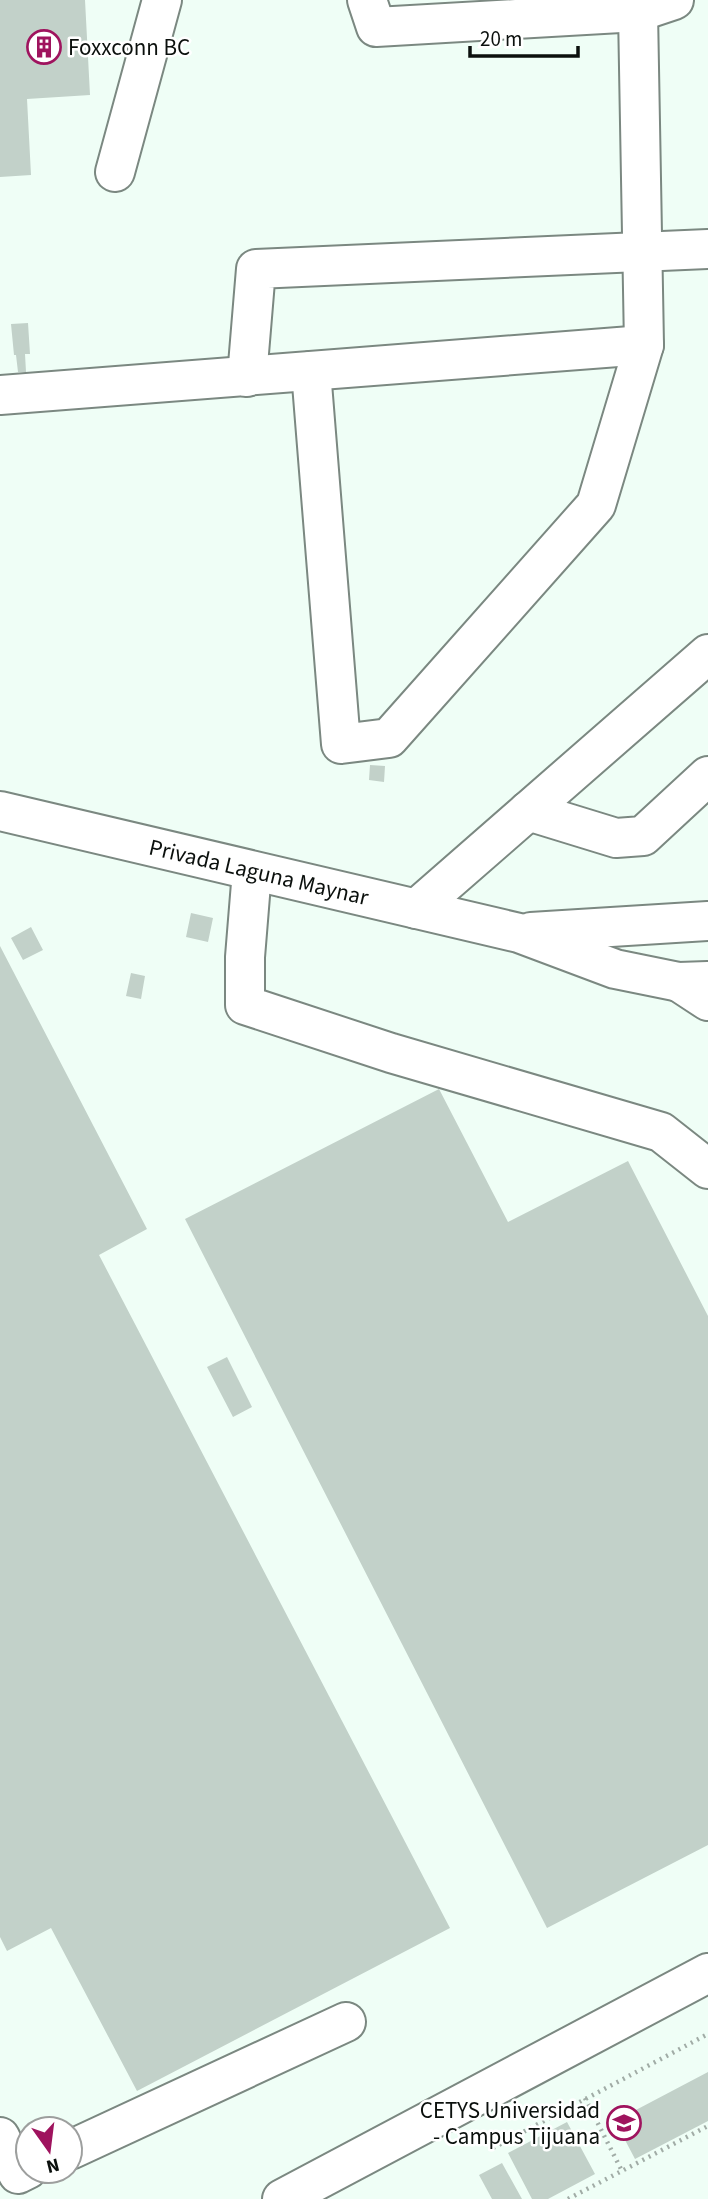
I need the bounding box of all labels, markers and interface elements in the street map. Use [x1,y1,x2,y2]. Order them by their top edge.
scale bar [470,14,578,58]
text: 20 m [480,24,522,54]
building icon: Foxxconn BC [25,28,63,66]
place label: Foxxconn BC [68,31,190,64]
street label: Privada Laguna Maynar [146,830,373,914]
place label: CETYS Universidad - Campus Tijuana [420,2094,600,2153]
school or university icon: CETYS Universidad - Campus Tijuana [605,2104,643,2142]
north arrow [14,2115,84,2185]
text: N [43,2150,62,2180]

